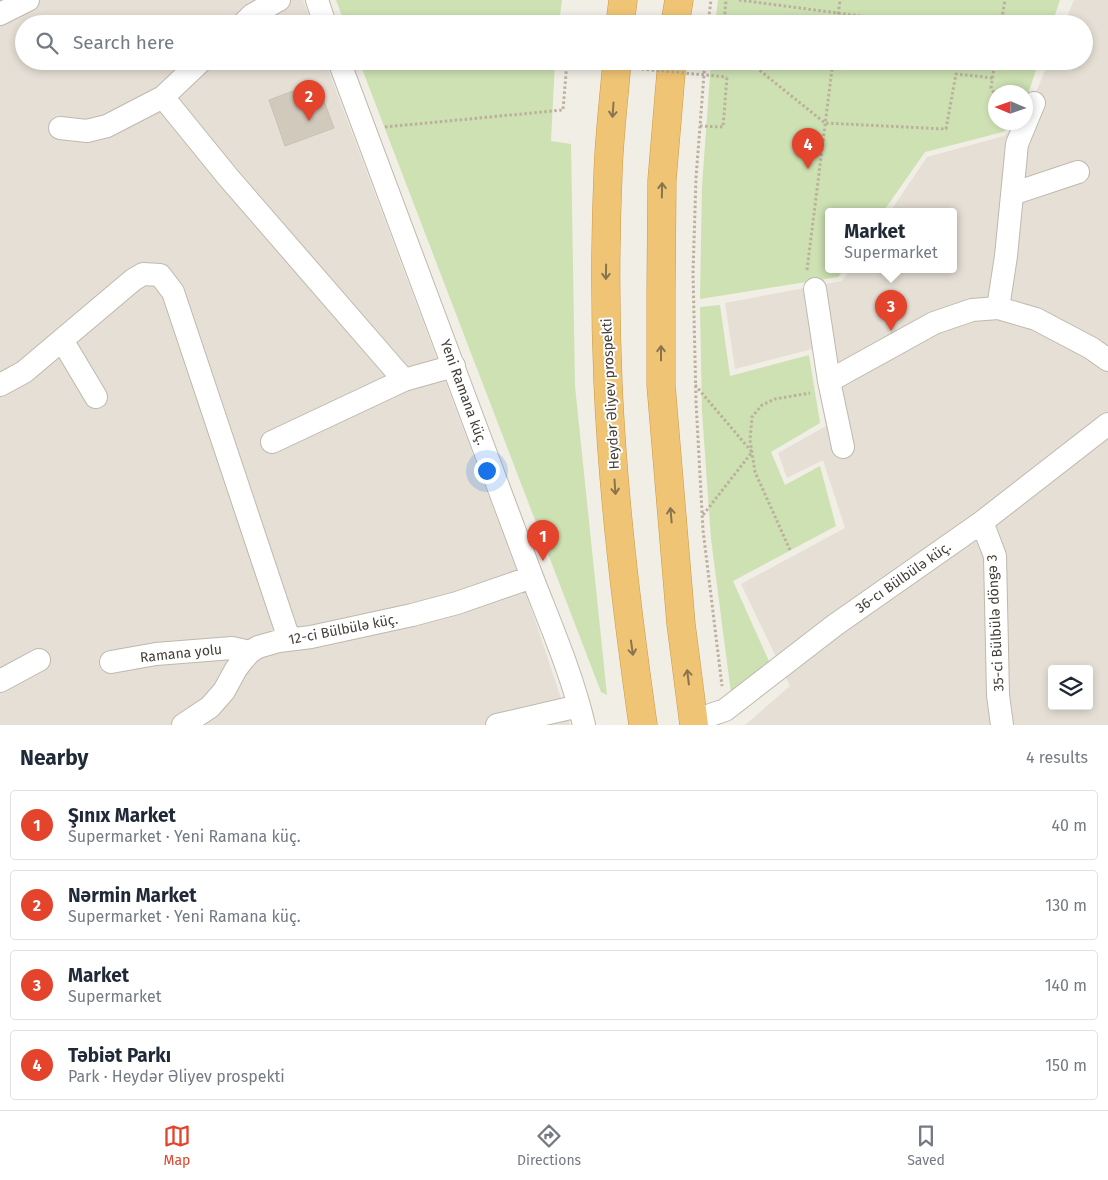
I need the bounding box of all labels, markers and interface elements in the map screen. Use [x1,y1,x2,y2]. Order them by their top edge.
search box [15,15,1093,70]
icon: search [33,29,61,57]
text: Search here [73,31,174,54]
pin: 2 [293,80,325,121]
north arrow [988,85,1033,130]
one-way arrow [608,102,618,118]
pin: 4 [792,128,824,169]
one-way arrow [657,183,667,199]
popup [825,208,957,273]
text: Market [844,220,905,243]
text: Supermarket [844,243,938,262]
one-way arrow [601,264,611,280]
pin: 3 [875,290,907,331]
street label: Heydər Əliyev prospekti [598,318,623,470]
street label: Yeni Ramana küç. [437,337,490,447]
one-way arrow [656,345,666,362]
your location [474,458,500,484]
one-way arrow [610,479,619,495]
one-way arrow [667,507,676,523]
pin: 1 [527,520,559,561]
street label: 36-cı Bülbülə küç. [852,538,954,617]
street label: 35-ci Bülbülə döngə 3 [983,554,1008,692]
street label: 12-ci Bülbülə küç. [287,611,399,648]
one-way arrow [627,640,637,656]
street label: Ramana yolu [139,641,223,666]
map controls [1048,665,1093,710]
button: layers [1048,665,1093,710]
one-way arrow [683,669,693,685]
text: Nearby [20,745,88,771]
text: 4 results [1026,748,1088,767]
text: Şınıx Market [68,804,176,827]
text: 1 [33,816,41,835]
text: 40 m [1052,816,1087,835]
text: Supermarket · Yeni Ramana küç. [68,827,301,846]
text: Nərmin Market [68,884,197,907]
text: 2 [33,896,41,915]
text: 130 m [1045,896,1087,915]
text: Supermarket · Yeni Ramana küç. [68,907,301,926]
text: Market [68,964,129,987]
text: 3 [33,976,41,995]
text: 140 m [1045,976,1087,995]
text: Supermarket [68,987,162,1006]
text: Təbiət Parkı [68,1044,171,1067]
text: 4 [32,1056,42,1075]
text: 150 m [1045,1056,1087,1075]
text: Park · Heydər Əliyev prospekti [68,1067,285,1086]
tab: Map [163,1122,191,1169]
tab: Directions [517,1122,581,1169]
tab: Saved [907,1122,945,1169]

